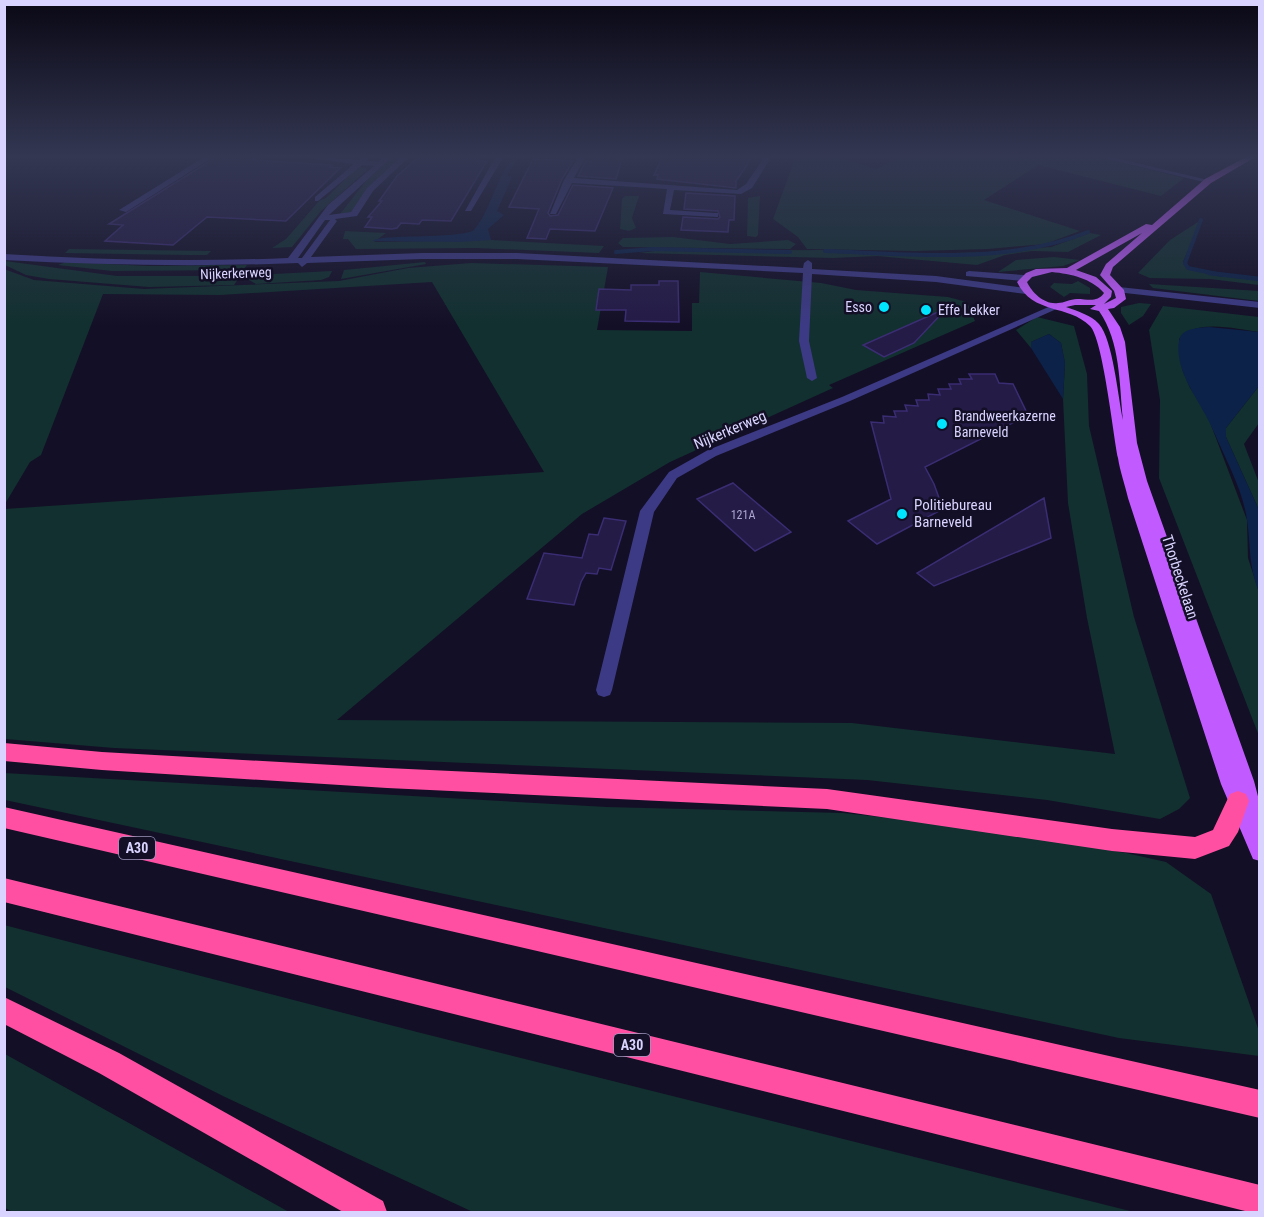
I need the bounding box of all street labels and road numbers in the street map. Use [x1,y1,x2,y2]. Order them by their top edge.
street label: Nijkerkerweg [200,264,272,282]
street label: Nijkerkerweg [691,407,769,453]
street label: Thorbeckelaan [1158,533,1202,621]
road number: A30 [119,837,155,859]
road number: A30 [614,1034,650,1056]

